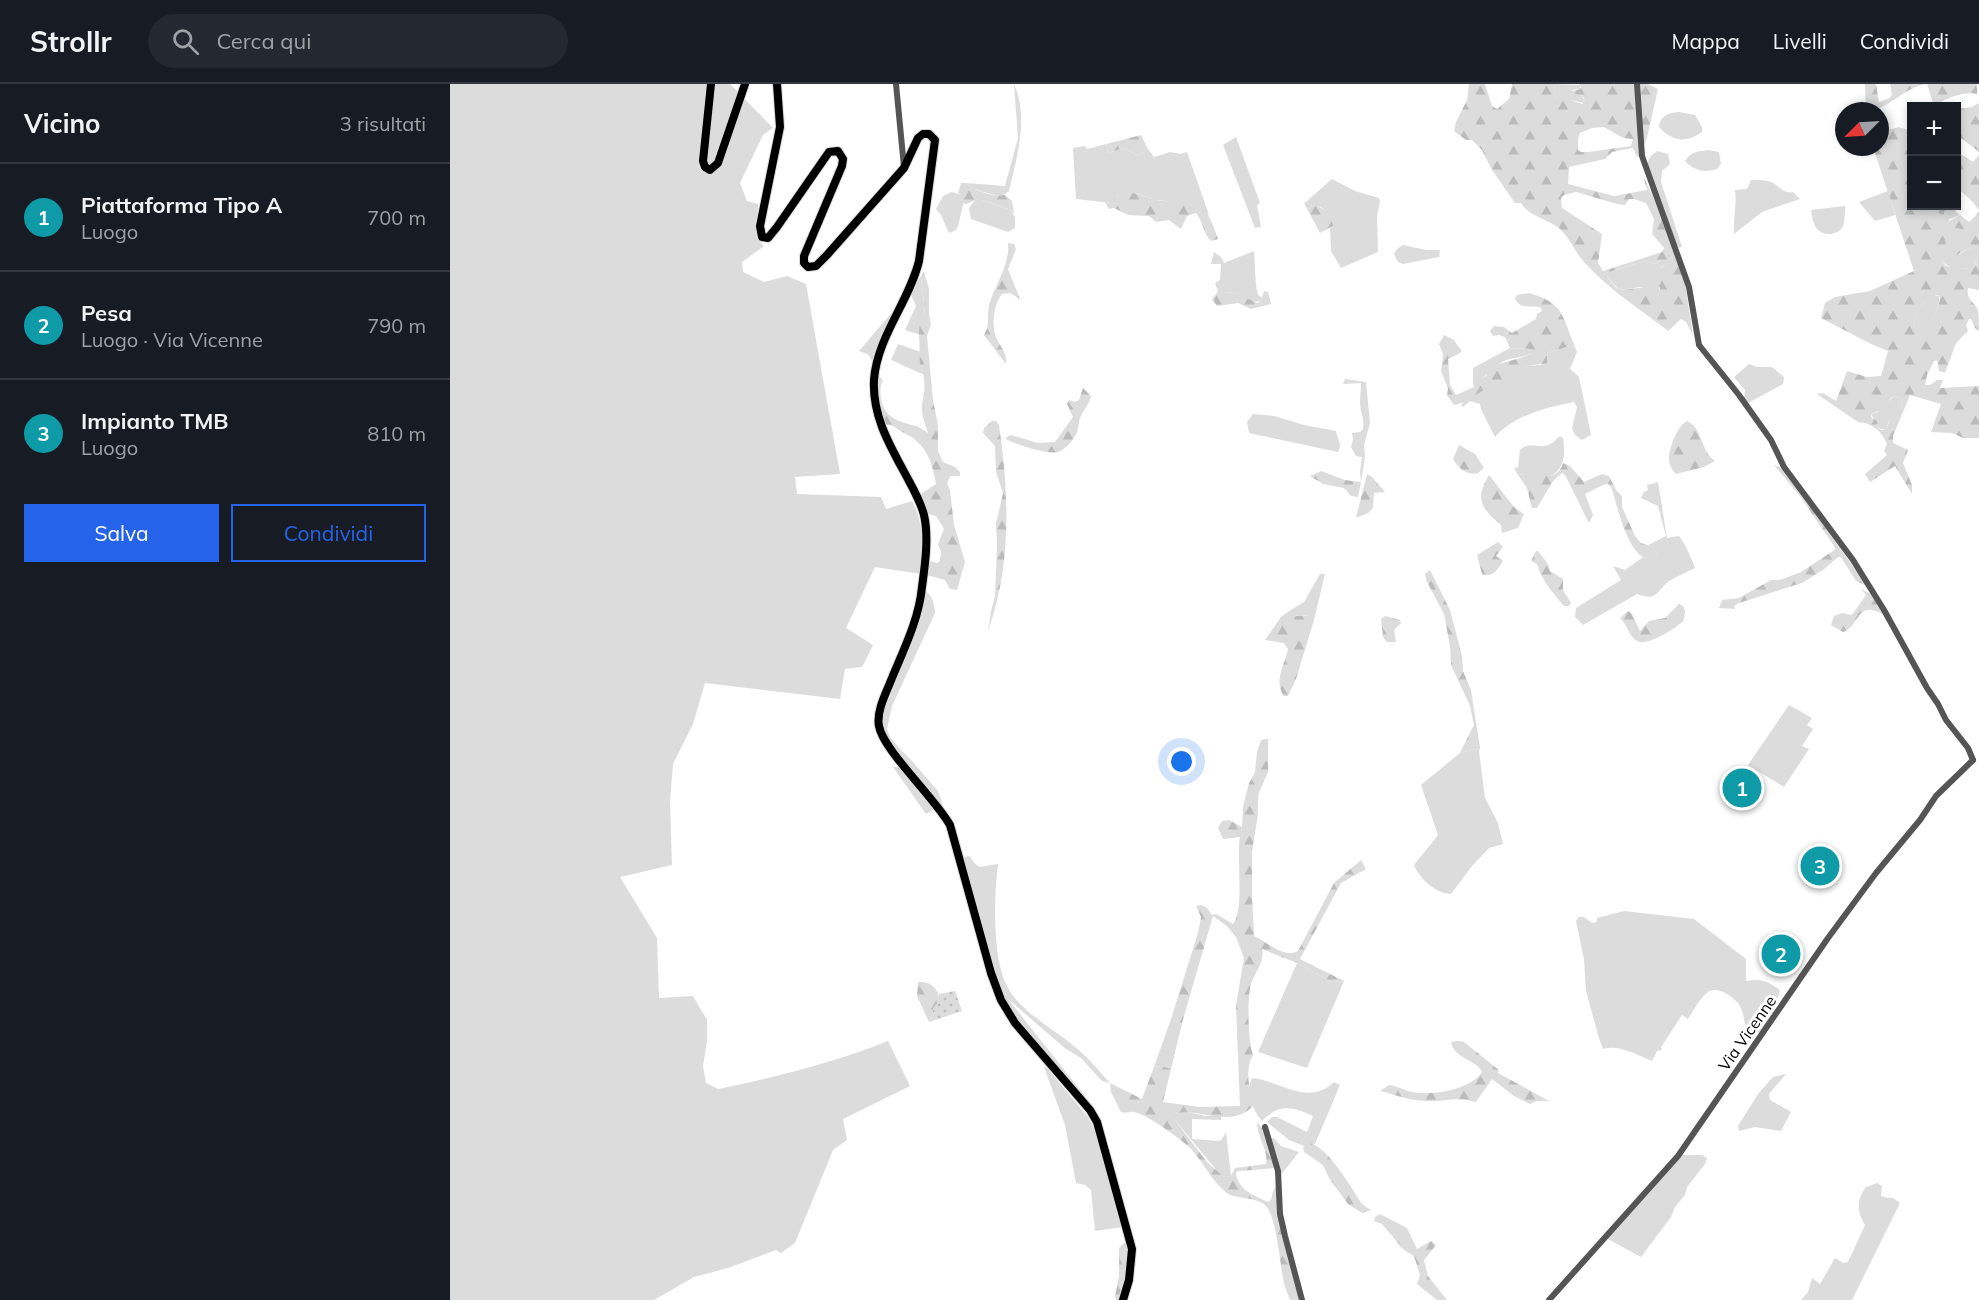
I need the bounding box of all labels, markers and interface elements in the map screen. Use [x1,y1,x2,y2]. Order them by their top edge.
search box [148,14,568,68]
text: Strollr [30,24,112,59]
icon: search [169,25,202,58]
text: Cerca qui [217,27,311,55]
text: Mappa [1671,28,1740,54]
text: Livelli [1773,28,1827,54]
text: Condividi [1860,28,1949,54]
north arrow [1835,102,1889,156]
map controls [1907,102,1961,210]
button: + [1907,102,1961,156]
text: Vicino [24,107,101,140]
text: 3 risultati [340,111,426,136]
button: − [1907,156,1961,210]
text: Piattaforma Tipo A [81,191,282,219]
text: 1 [38,205,50,230]
text: 700 m [367,205,426,230]
text: Luogo [81,219,138,244]
text: Pesa [81,299,132,327]
text: 2 [38,313,50,338]
text: 790 m [367,313,426,338]
text: Luogo · Via Vicenne [81,327,263,352]
text: Impianto TMB [81,407,229,435]
text: 3 [38,421,50,446]
text: 810 m [367,421,426,446]
text: Luogo [81,435,138,460]
button: Salva [24,504,219,562]
button: Condividi [231,504,426,562]
your location [1167,747,1196,776]
pin: 1 [1722,766,1762,810]
pin: 3 [1800,844,1840,888]
pin: 2 [1762,932,1800,976]
street label: Via Vicenne [1714,991,1780,1075]

